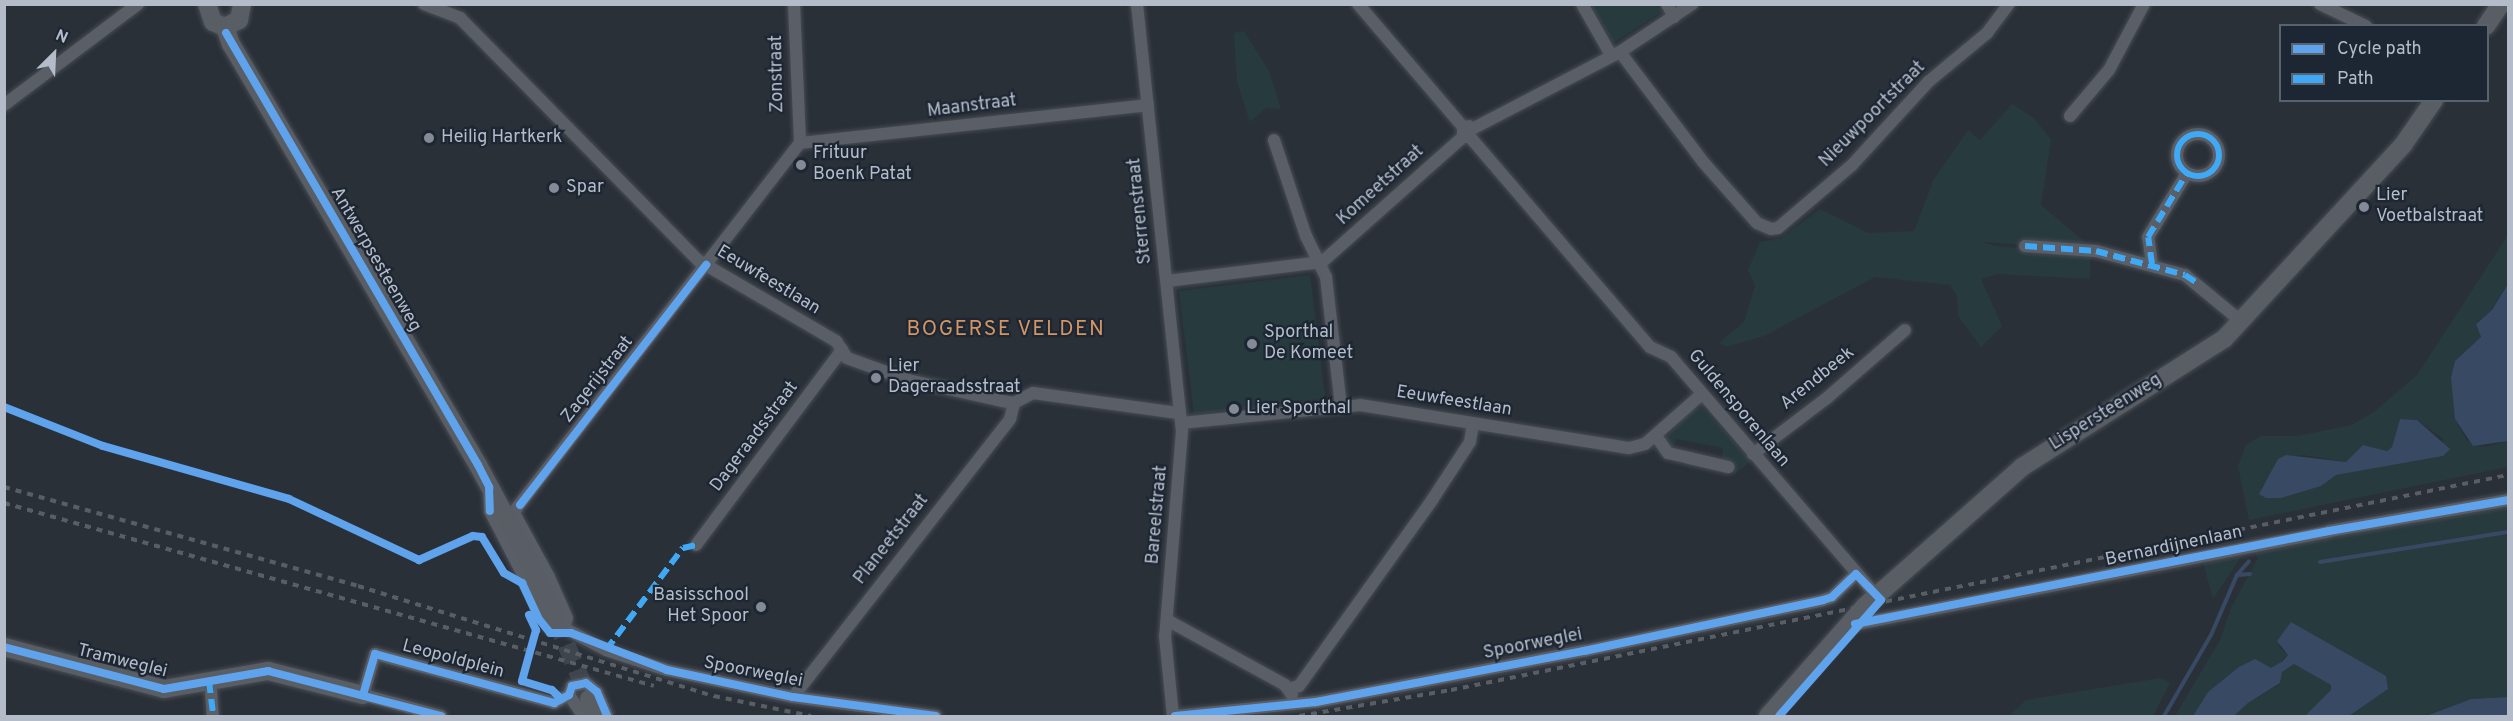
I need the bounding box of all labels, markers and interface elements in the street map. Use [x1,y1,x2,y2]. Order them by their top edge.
north arrow [24,24,84,84]
legend [2279,24,2489,102]
text: N [52,26,71,49]
street label: Zonstraat [767,35,789,113]
text: Cycle path [2337,38,2422,61]
street label: Nieuwpoortstraat [1815,57,1931,173]
text: Path [2337,68,2374,91]
street label: Maanstraat [926,91,1018,123]
place label: Heilig Hartkerk [441,127,562,149]
marker: Heilig Hartkerk [422,131,436,145]
street label: Komeetstraat [1333,141,1429,231]
place label: Frituur Boenk Patat [813,144,912,186]
street label: Sterrenstraat [1125,157,1157,265]
marker: Frituur Boenk Patat [794,158,808,172]
place label: Spar [566,177,604,199]
marker: Spar [547,181,561,195]
street label: Antwerpsesteenweg [325,184,425,336]
place label: Lier Voetbalstraat [2376,186,2483,228]
marker: Lier Voetbalstraat [2357,200,2371,214]
street label: Eeuwfeestlaan [712,242,824,320]
district label: BOGERSE VELDEN [906,317,1106,343]
place label: Sporthal De Komeet [1264,323,1353,366]
street label: Zagerijstraat [557,332,639,428]
marker: Sporthal De Komeet [1245,337,1259,351]
street label: Arendbeek [1777,343,1859,415]
street label: Guldensporenlaan [1683,346,1793,472]
place label: Lier Dageraadsstraat [888,357,1021,400]
street label: Lispersteenweg [2046,370,2166,456]
marker: Lier Dageraadsstraat [869,371,883,385]
street label: Dageraadsstraat [706,378,804,496]
street label: Eeuwfeestlaan [1395,382,1513,422]
place label: Lier Sporthal [1246,398,1351,420]
marker: Lier Sporthal [1227,402,1241,416]
street label: Bareelstraat [1143,465,1173,565]
street label: Planeetstraat [850,490,934,590]
street label: Bernardijnenlaan [2104,522,2244,572]
place label: Basisschool Het Spoor [653,586,749,628]
marker: Basisschool Het Spoor [754,600,768,614]
street label: Spoorweglei [1482,625,1584,665]
street label: Leopoldplein [400,636,506,684]
street label: Tramweglei [75,640,169,684]
street label: Spoorweglei [702,653,804,693]

